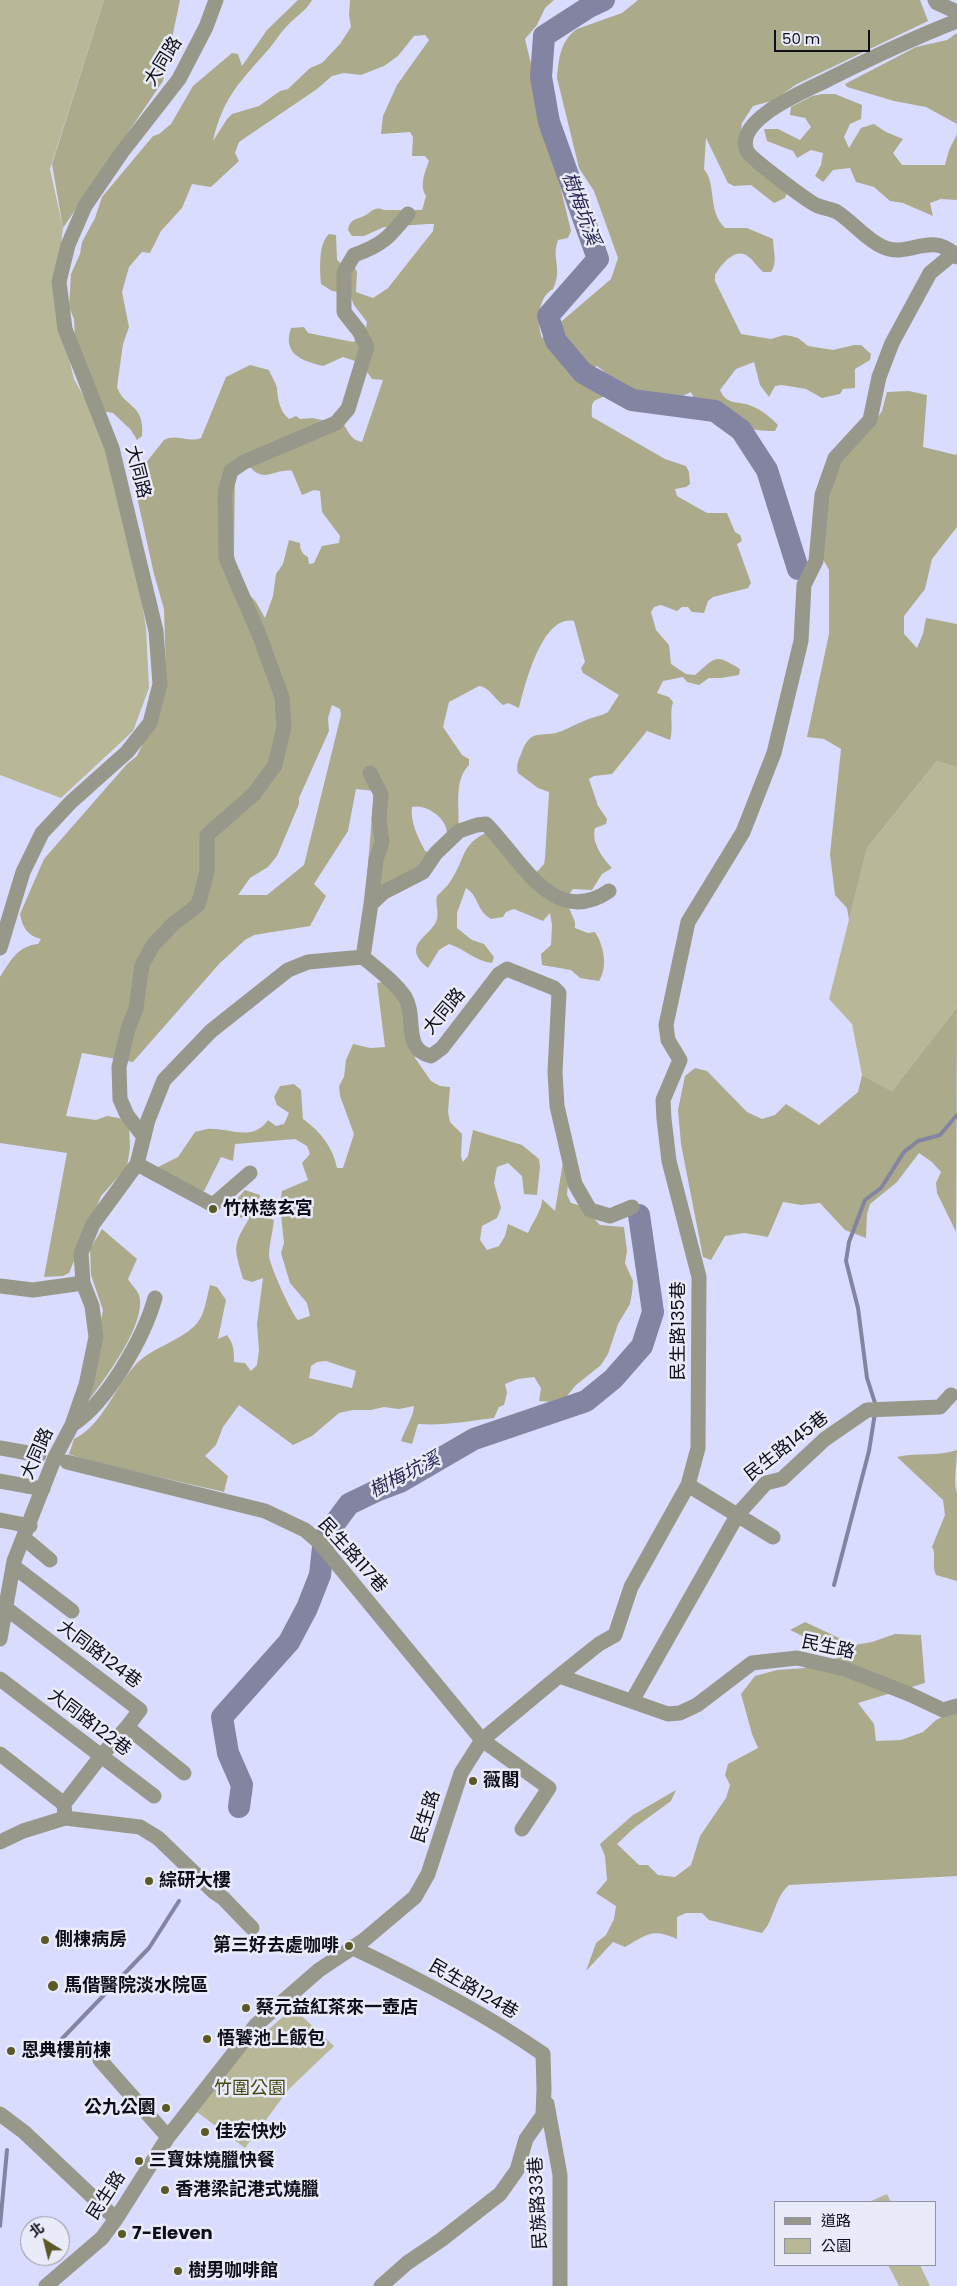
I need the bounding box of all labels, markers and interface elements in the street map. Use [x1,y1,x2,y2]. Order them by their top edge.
scale bar [777,20,873,52]
text: 50 m [782,28,820,49]
street label: 大同路 [141,33,187,91]
water label: 樹梅坑溪 [556,169,604,249]
street label: 大同路 [120,443,154,501]
street label: 大同路 [419,984,471,1040]
place label: 竹林慈玄宮 [223,1198,313,1220]
marker: 竹林慈玄宮 [207,1203,219,1215]
street label: 民生路135巷 [668,1281,690,1381]
street label: 民生路145巷 [741,1408,833,1486]
street label: 大同路 [17,1425,59,1483]
water label: 樹梅坑溪 [366,1449,444,1503]
street label: 民生路117巷 [313,1514,391,1598]
street label: 大同路124巷 [53,1616,145,1694]
street label: 民生路 [799,1632,857,1664]
street label: 大同路122巷 [43,1685,135,1761]
place label: 薇閣 [483,1770,519,1792]
marker: 薇閣 [467,1775,479,1787]
street label: 民生路 [408,1788,446,1846]
place label: 綜研大樓 [159,1870,231,1892]
marker: 綜研大樓 [143,1875,155,1887]
place label: 側棟病房 [55,1929,127,1951]
marker: 側棟病房 [39,1934,51,1946]
place label: 第三好去處咖啡 [213,1935,339,1957]
marker: 第三好去處咖啡 [343,1940,355,1952]
street label: 民生路124巷 [425,1956,521,2024]
place label: 馬偕醫院淡水院區 [64,1975,208,1997]
marker: 馬偕醫院淡水院區 [46,1979,60,1993]
place label: 蔡元益紅茶來一壺店 [256,1997,418,2019]
marker: 蔡元益紅茶來一壺店 [240,2002,252,2014]
place label: 悟饕池上飯包 [217,2028,325,2050]
marker: 悟饕池上飯包 [201,2033,213,2045]
place label: 恩典樓前棟 [21,2040,111,2062]
marker: 恩典樓前棟 [5,2045,17,2057]
park label: 竹圍公園 [214,2078,286,2100]
place label: 公九公園 [84,2097,156,2119]
marker: 公九公園 [160,2102,172,2114]
place label: 佳宏快炒 [215,2121,287,2143]
marker: 佳宏快炒 [199,2126,211,2138]
place label: 三寶妹燒臘快餐 [149,2150,275,2172]
marker: 三寶妹燒臘快餐 [133,2155,145,2167]
street label: 民族路33巷 [526,2156,552,2250]
street label: 民生路 [83,2167,131,2225]
place label: 香港梁記港式燒臘 [175,2179,319,2201]
marker: 香港梁記港式燒臘 [159,2184,171,2196]
legend [774,2201,937,2266]
text: 道路 [821,2210,851,2231]
north arrow [20,2216,70,2266]
text: 北 [25,2217,48,2242]
place label: 7-Eleven [132,2223,213,2245]
marker: 7-Eleven [116,2228,128,2240]
text: 公園 [821,2235,851,2256]
place label: 樹男咖啡館 [188,2260,278,2282]
marker: 樹男咖啡館 [172,2265,184,2277]

